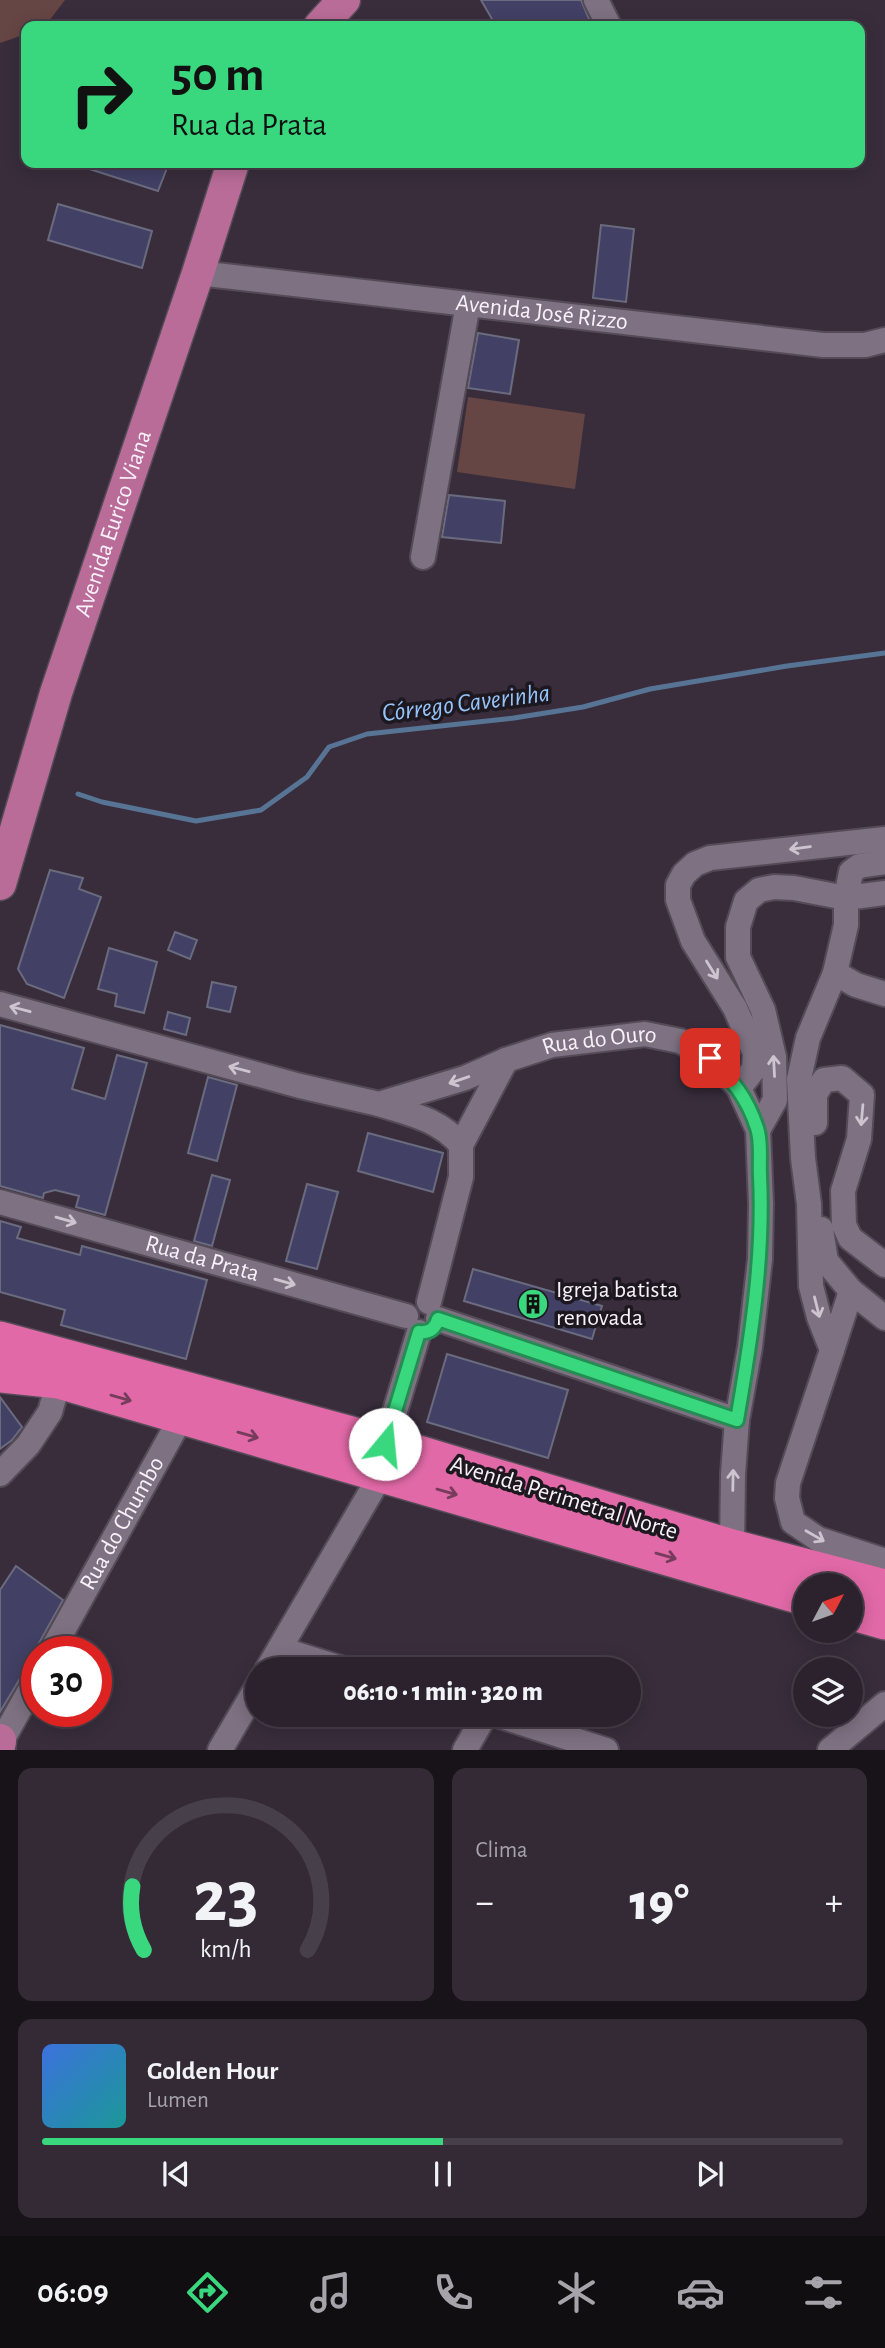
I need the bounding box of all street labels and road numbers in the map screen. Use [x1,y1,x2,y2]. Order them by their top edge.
street label: Avenida José Rizzo [454,291,629,334]
street label: Avenida Eurico Viana [71,427,156,620]
street label: Rua do Ouro [539,1022,659,1059]
street label: Rua da Prata [143,1231,262,1286]
street label: Avenida Perimetral Norte [448,1452,680,1544]
street label: Rua do Chumbo [76,1453,169,1594]

